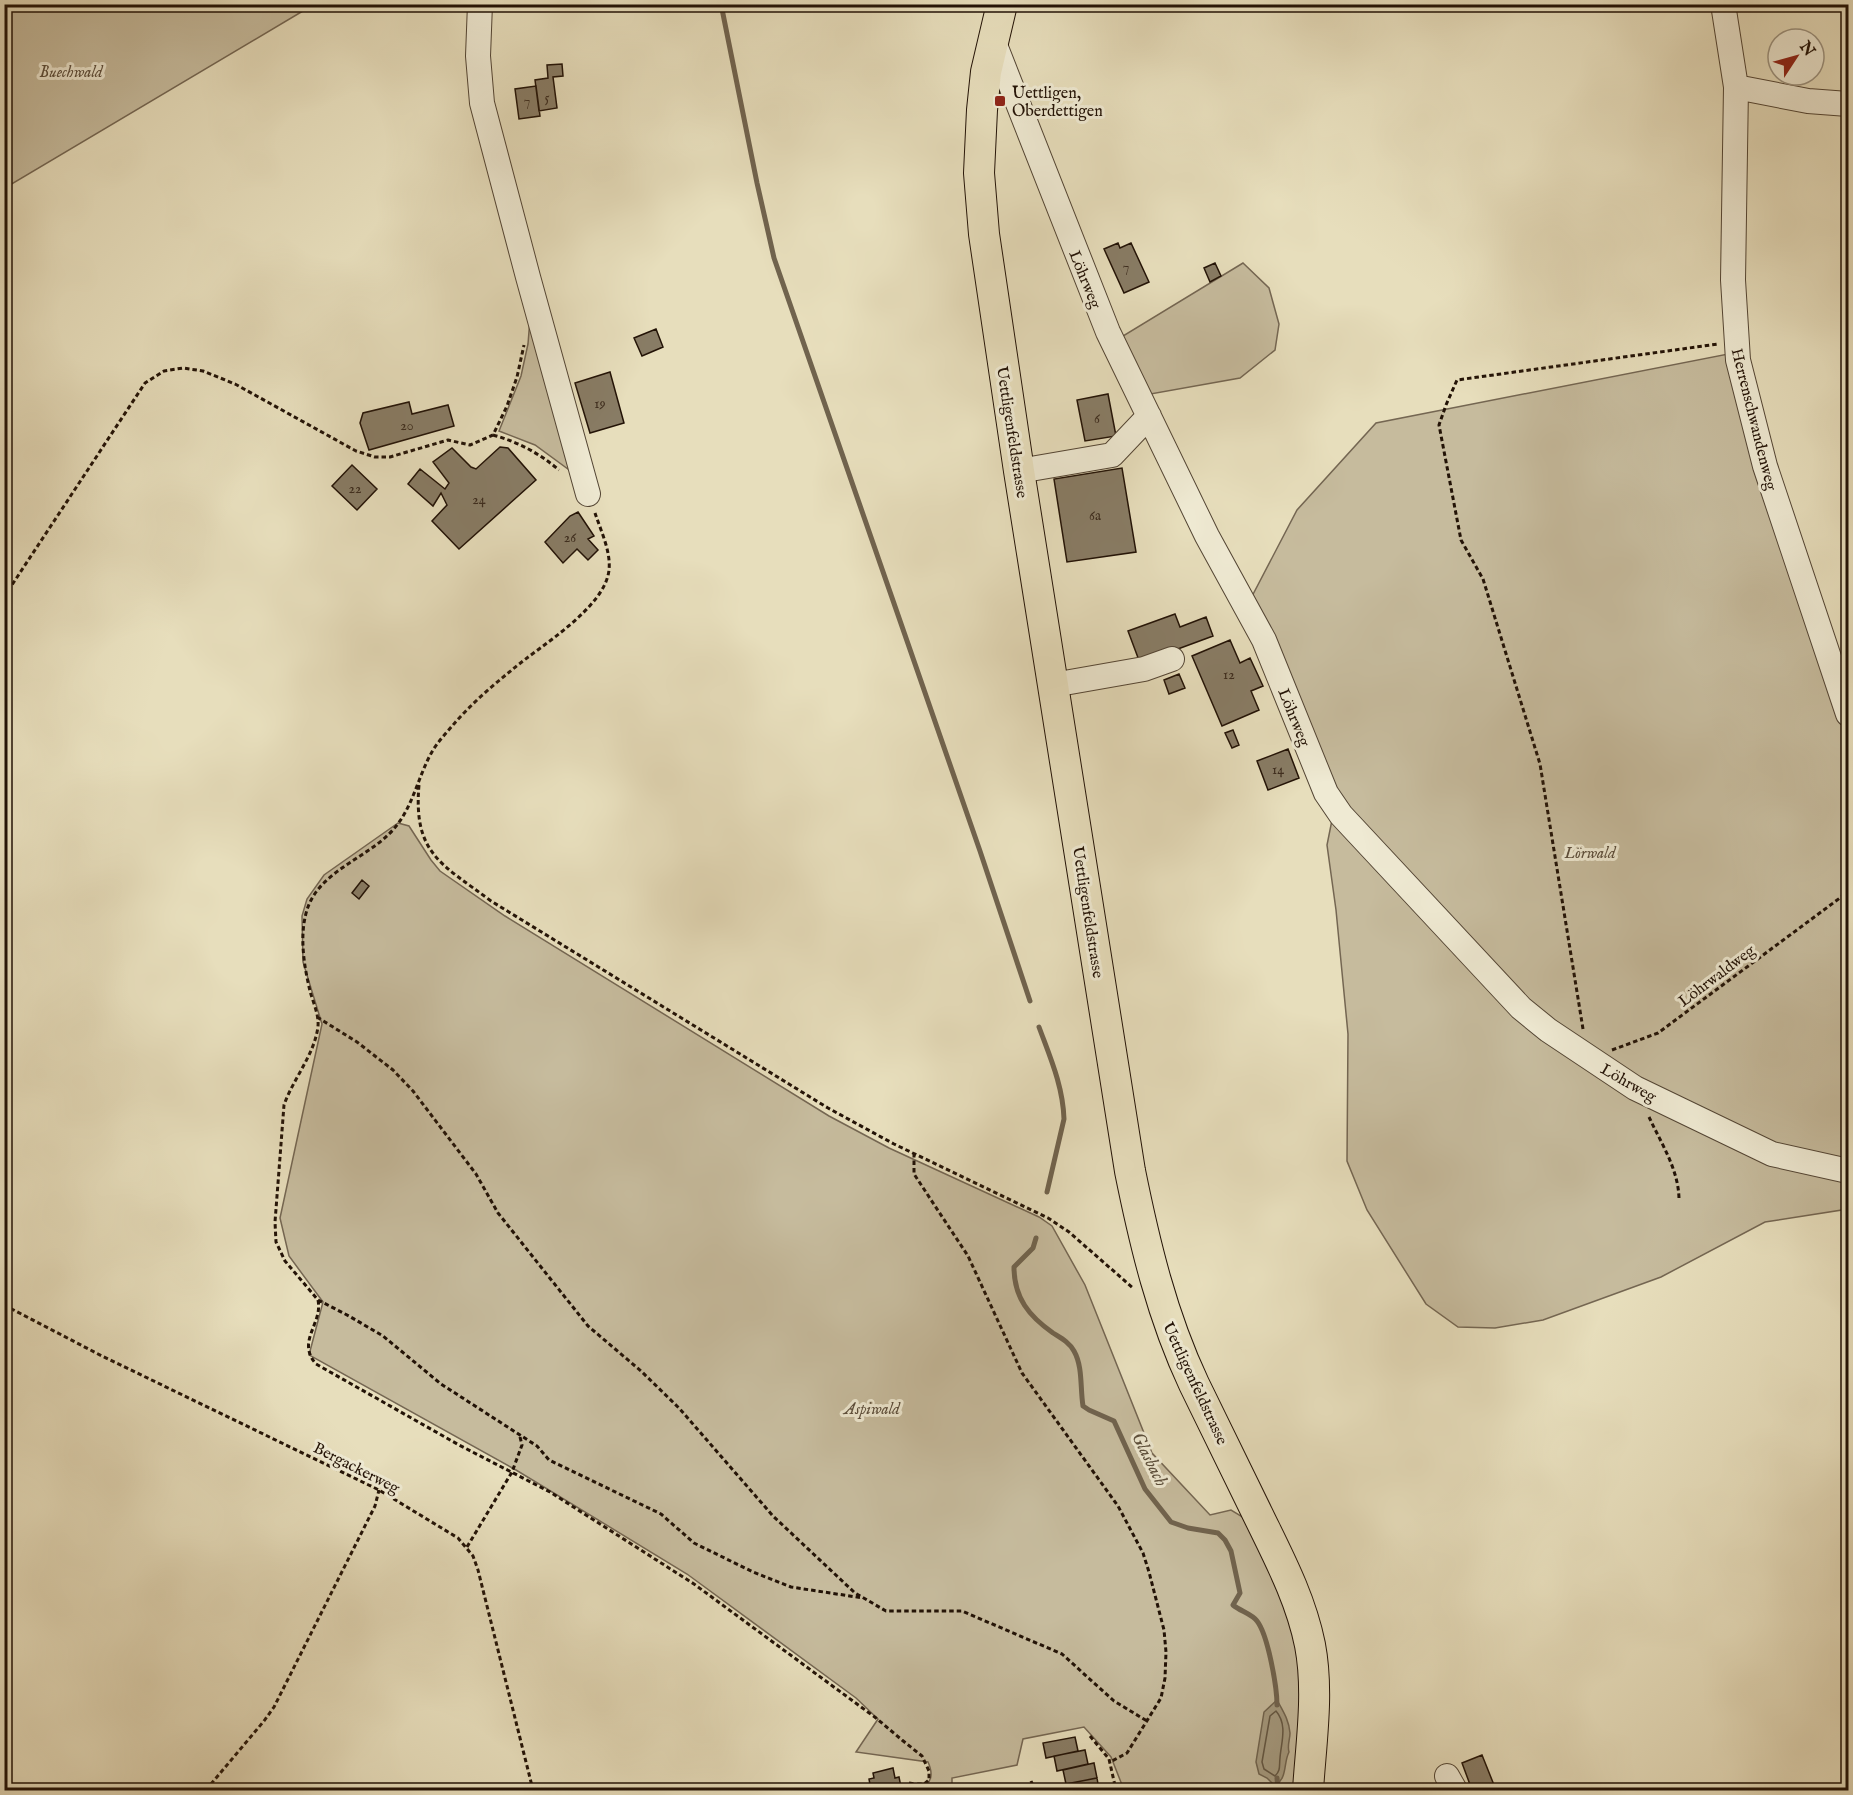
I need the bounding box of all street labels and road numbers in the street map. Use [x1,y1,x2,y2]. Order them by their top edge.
street label: Löhrweg [1063,248,1105,312]
street label: Herrenschwandenweg [1726,346,1780,493]
street label: Uettligenfeldstrasse [991,365,1031,500]
street label: Löhrweg [1272,686,1314,750]
street label: Uettligenfeldstrasse [1067,845,1107,980]
street label: Löhrwaldweg [1675,941,1760,1012]
street label: Löhrweg [1597,1060,1660,1108]
street label: Uettligenfeldstrasse [1157,1319,1231,1448]
street label: Bergackerweg [309,1438,403,1499]

